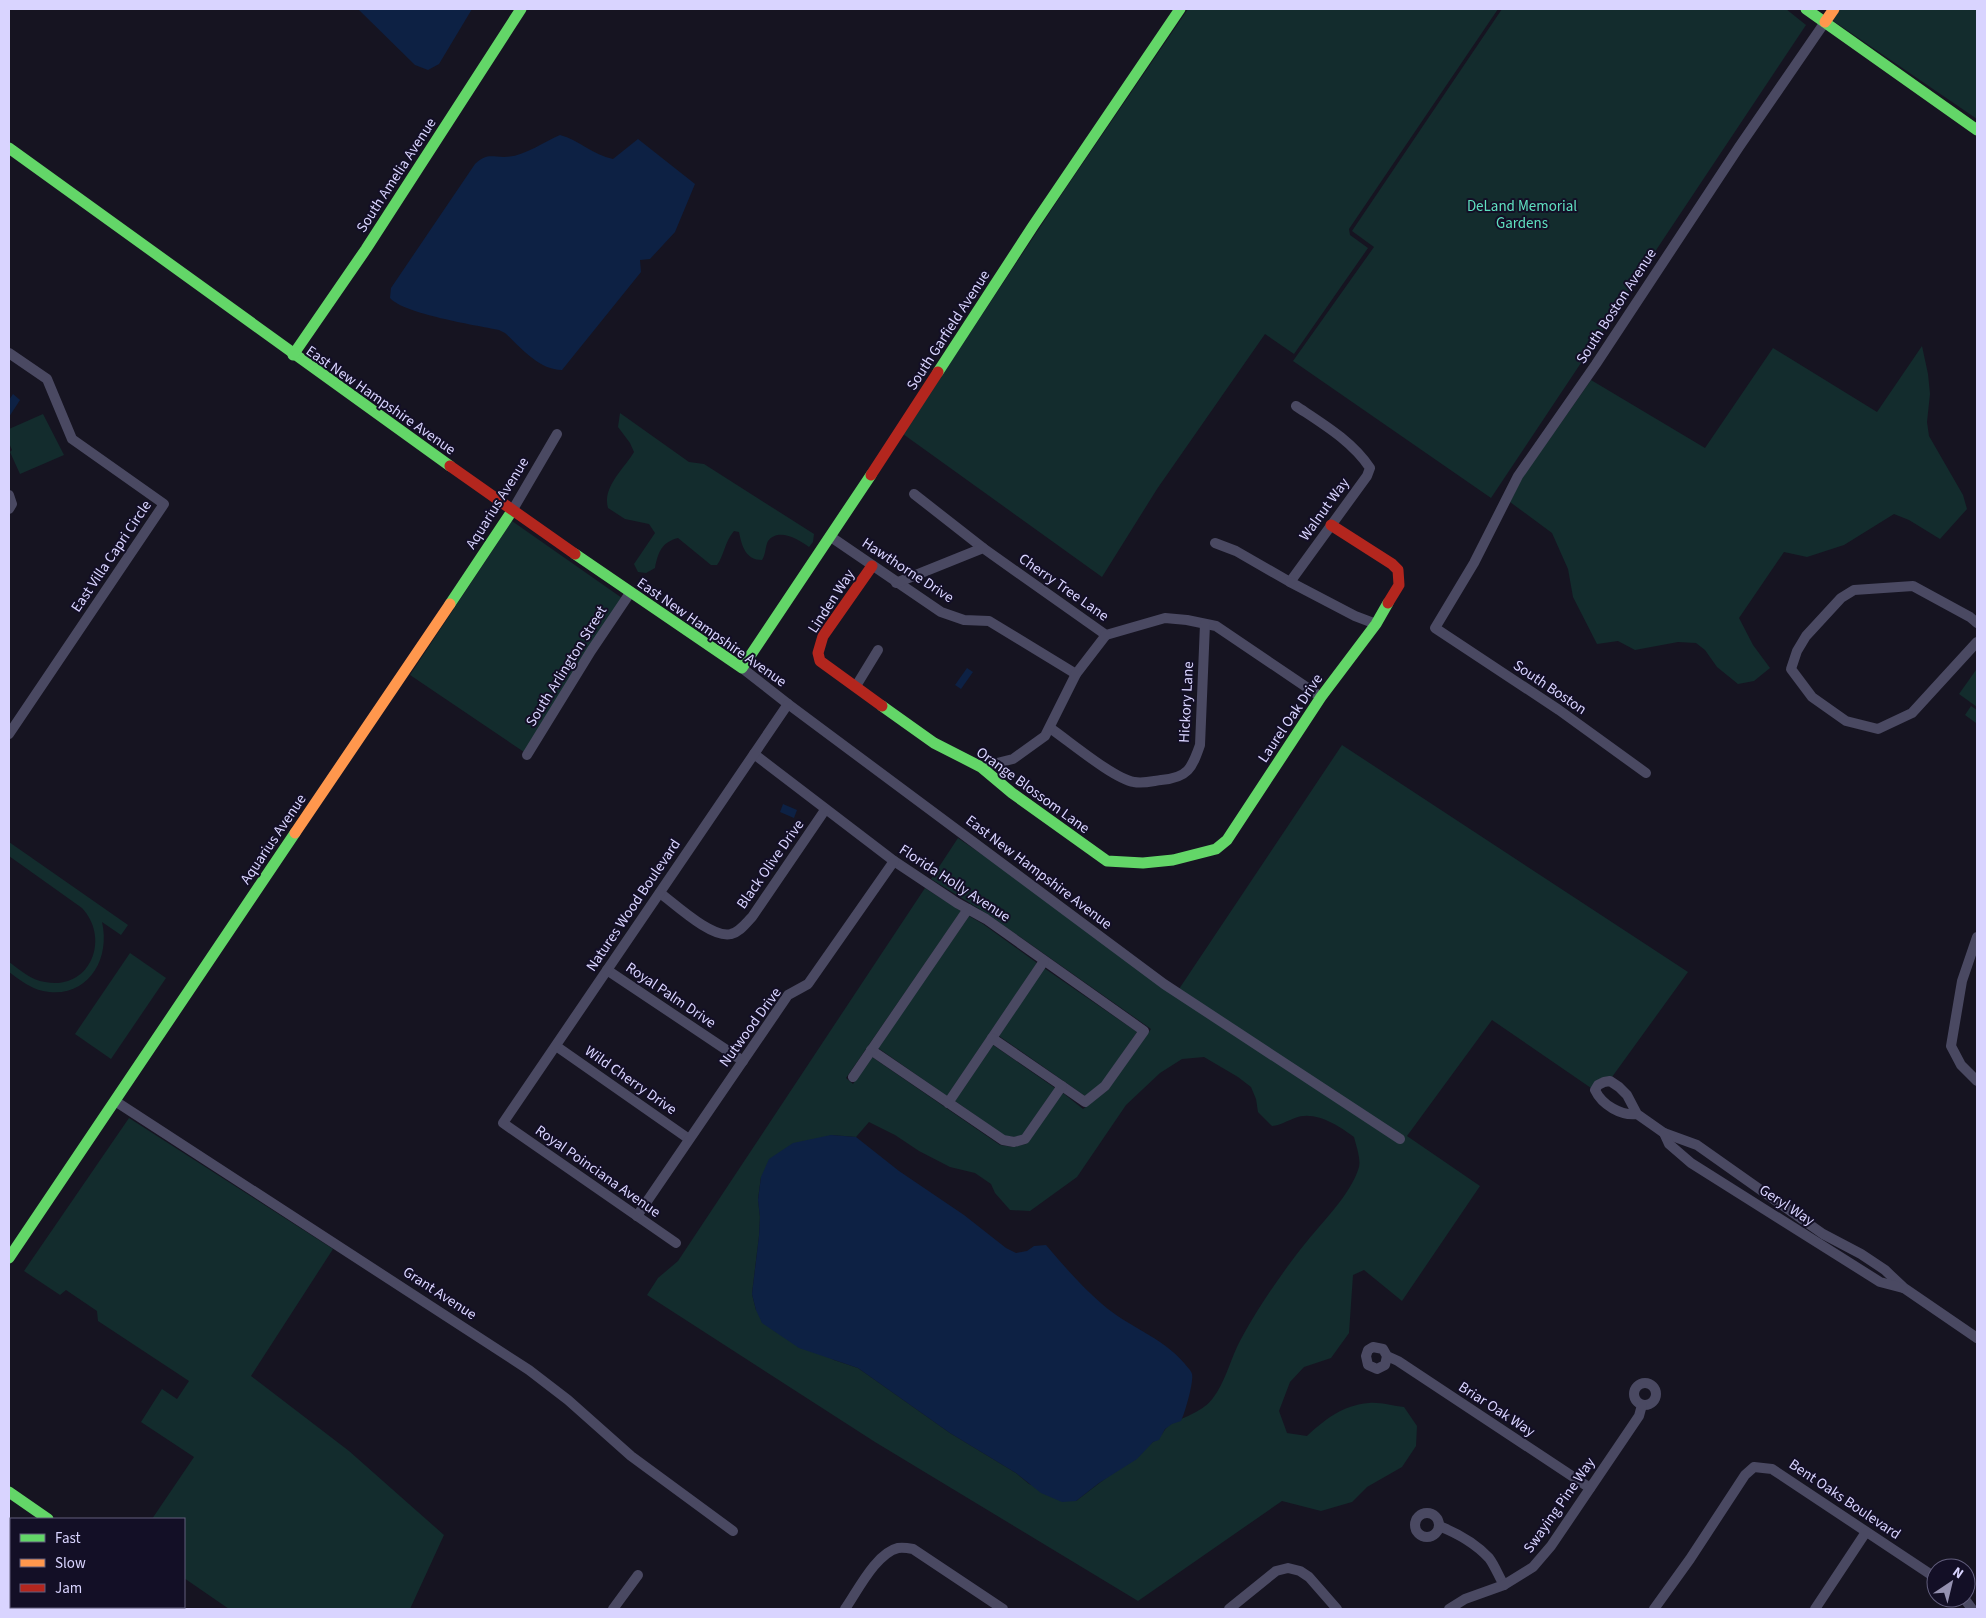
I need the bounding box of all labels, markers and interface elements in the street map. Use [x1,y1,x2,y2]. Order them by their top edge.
street label: South Amelia Avenue [351,114,441,237]
park label: DeLand Memorial Gardens [1467,196,1577,234]
street label: South Boston Avenue [1571,244,1662,368]
street label: South Garfield Avenue [902,266,995,394]
street label: East New Hampshire Avenue [302,341,460,460]
street label: Aquarius Avenue [461,453,534,553]
street label: Walnut Way [1294,473,1354,545]
street label: East Villa Capri Circle [66,496,157,616]
street label: Hawthorne Drive [858,533,958,608]
street label: Cherry Tree Lane [1014,548,1113,626]
street label: Linden Way [803,565,860,637]
street label: East New Hampshire Avenue [633,573,791,692]
street label: South Arlington Street [521,602,612,731]
street label: South Boston [1509,655,1591,720]
street label: Hickory Lane [1174,661,1199,743]
street label: Laurel Oak Drive [1253,670,1328,767]
street label: Orange Blossom Lane [972,742,1094,839]
street label: Aquarius Avenue [235,790,311,889]
street label: East New Hampshire Avenue [961,810,1116,934]
street label: Black Olive Drive [732,815,809,913]
street label: Natures Wood Boulevard [581,835,686,976]
street label: Florida Holly Avenue [895,839,1015,927]
street label: Royal Palm Drive [621,957,720,1033]
street label: Nutwood Drive [714,983,786,1071]
street label: Wild Cherry Drive [580,1041,681,1120]
street label: Royal Poinciana Avenue [531,1120,665,1223]
street label: Geryl Way [1755,1180,1819,1231]
street label: Grant Avenue [399,1262,481,1325]
street label: Briar Oak Way [1454,1377,1539,1442]
street label: Swaying Pine Way [1519,1453,1600,1557]
street label: Bent Oaks Boulevard [1785,1454,1905,1545]
legend [10,1518,185,1608]
text: Fast [55,1528,81,1549]
text: Slow [55,1553,86,1574]
north arrow [1926,1558,1976,1608]
text: N [1948,1562,1967,1584]
text: Jam [55,1578,82,1599]

